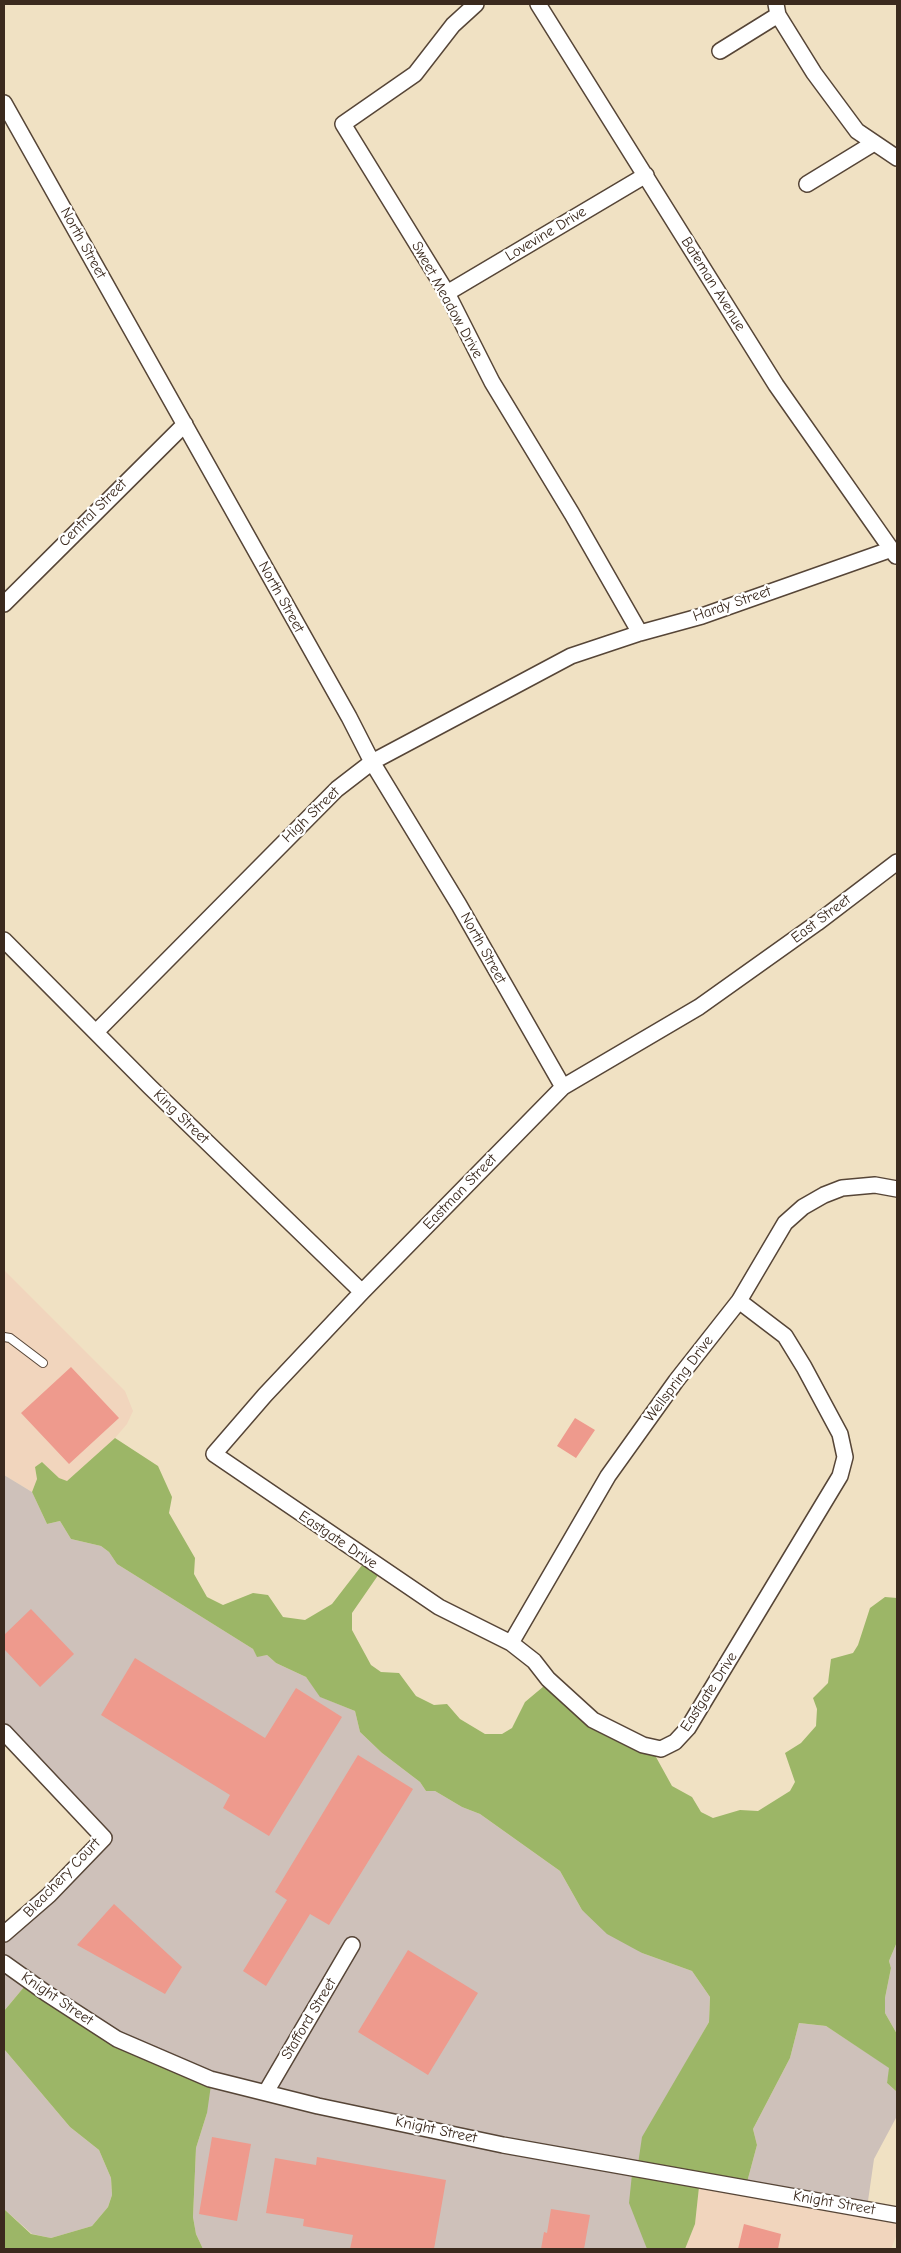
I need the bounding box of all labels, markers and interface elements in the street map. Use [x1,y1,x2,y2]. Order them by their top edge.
street label: Lovevine Drive [502,203,590,265]
street label: North Street [56,204,110,282]
street label: Bateman Avenue [677,234,749,334]
street label: Sweet Meadow Drive [407,238,487,362]
street label: Central Street [55,475,131,551]
street label: North Street [254,558,308,636]
street label: Hardy Street [691,582,773,626]
street label: High Street [279,783,343,847]
street label: East Street [788,891,854,947]
street label: North Street [456,909,510,987]
street label: King Street [149,1086,213,1148]
street label: Eastman Street [419,1150,501,1234]
street label: Wellspring Drive [641,1332,717,1426]
street label: Eastgate Drive [295,1507,381,1573]
street label: Eastgate Drive [677,1649,741,1735]
street label: Bleachery Court [20,1835,104,1921]
street label: Knight Street [18,1968,96,2030]
street label: Stafford Street [278,1975,340,2063]
street label: Knight Street [394,2113,478,2147]
street label: Knight Street [792,2187,876,2219]

